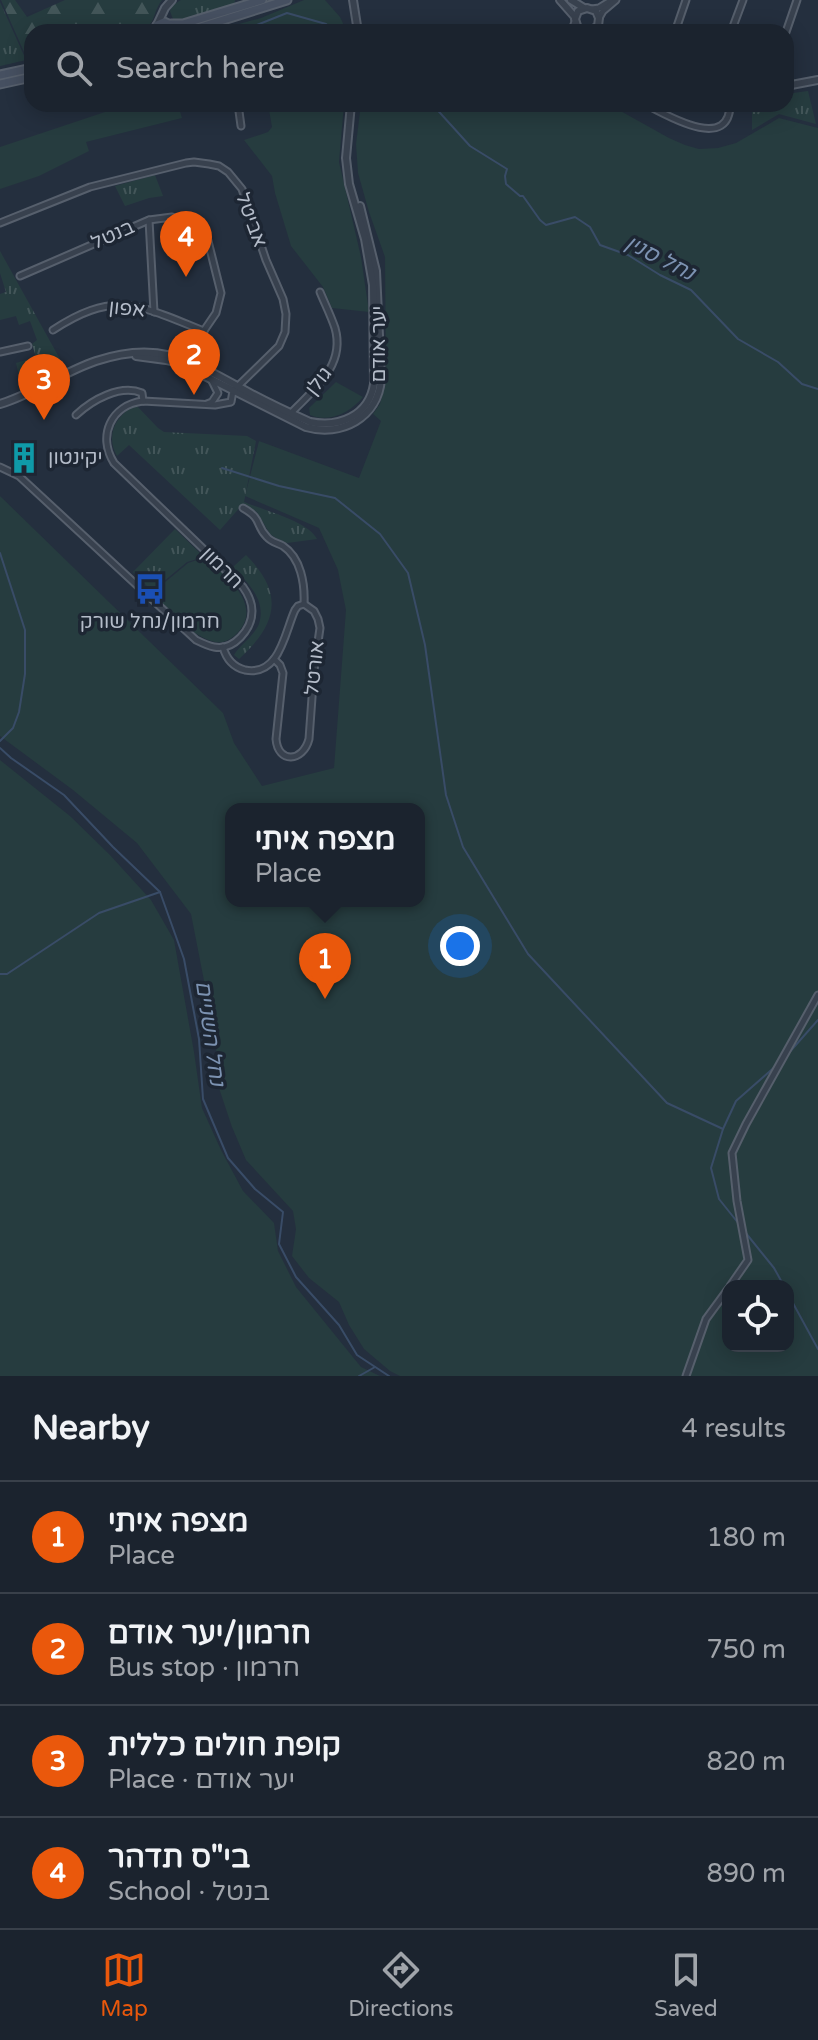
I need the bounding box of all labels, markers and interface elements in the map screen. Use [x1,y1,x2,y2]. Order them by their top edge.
search box [24,24,794,112]
icon: search [52,46,96,90]
text: Search here [116,50,285,87]
street label: אביטל [230,190,272,250]
pin: 4 [160,211,212,277]
street label: בנטל [88,215,138,255]
water label: נחל סנין [621,230,701,287]
street label: אפון [108,295,146,323]
street label: יער אודם [367,306,391,382]
pin: 2 [168,329,220,395]
pin: 3 [18,354,70,420]
street label: גולן [300,362,338,400]
building icon: יקינטון [7,441,41,475]
place label: יקינטון [48,446,103,470]
street label: חרמון [196,542,248,594]
bus stop icon: חרמון/נחל שורק [133,572,167,606]
place label: חרמון/נחל שורק [80,610,220,634]
street label: אורטל [300,640,330,696]
popup [225,803,425,907]
text: מצפה איתי [255,821,395,858]
text: Place [255,858,322,889]
your location [440,926,480,966]
pin: 1 [299,933,351,999]
water label: נחל השניים [190,979,231,1090]
map controls [722,1280,794,1352]
button: locate [722,1280,794,1352]
text: Nearby [32,1408,150,1449]
text: 4 results [681,1413,786,1444]
text: מצפה איתי [108,1503,248,1540]
text: 1 [50,1522,66,1553]
text: 180 m [706,1522,786,1553]
text: Place [108,1540,175,1571]
text: חרמון/יער אודם [108,1615,311,1652]
text: 2 [50,1634,66,1665]
text: 750 m [706,1634,786,1665]
text: Bus stop · חרמון [108,1652,300,1683]
text: קופת חולים כללית [108,1727,341,1764]
text: 3 [50,1746,66,1777]
text: 820 m [706,1746,786,1777]
text: Place · יער אודם [108,1764,295,1795]
text: בי"ס תדהר [108,1839,250,1876]
text: 4 [50,1858,66,1889]
text: 890 m [706,1858,786,1889]
text: School · בנטל [108,1876,270,1907]
tab: Map [100,1948,148,2022]
tab: Directions [348,1948,454,2022]
tab: Saved [654,1948,718,2022]

